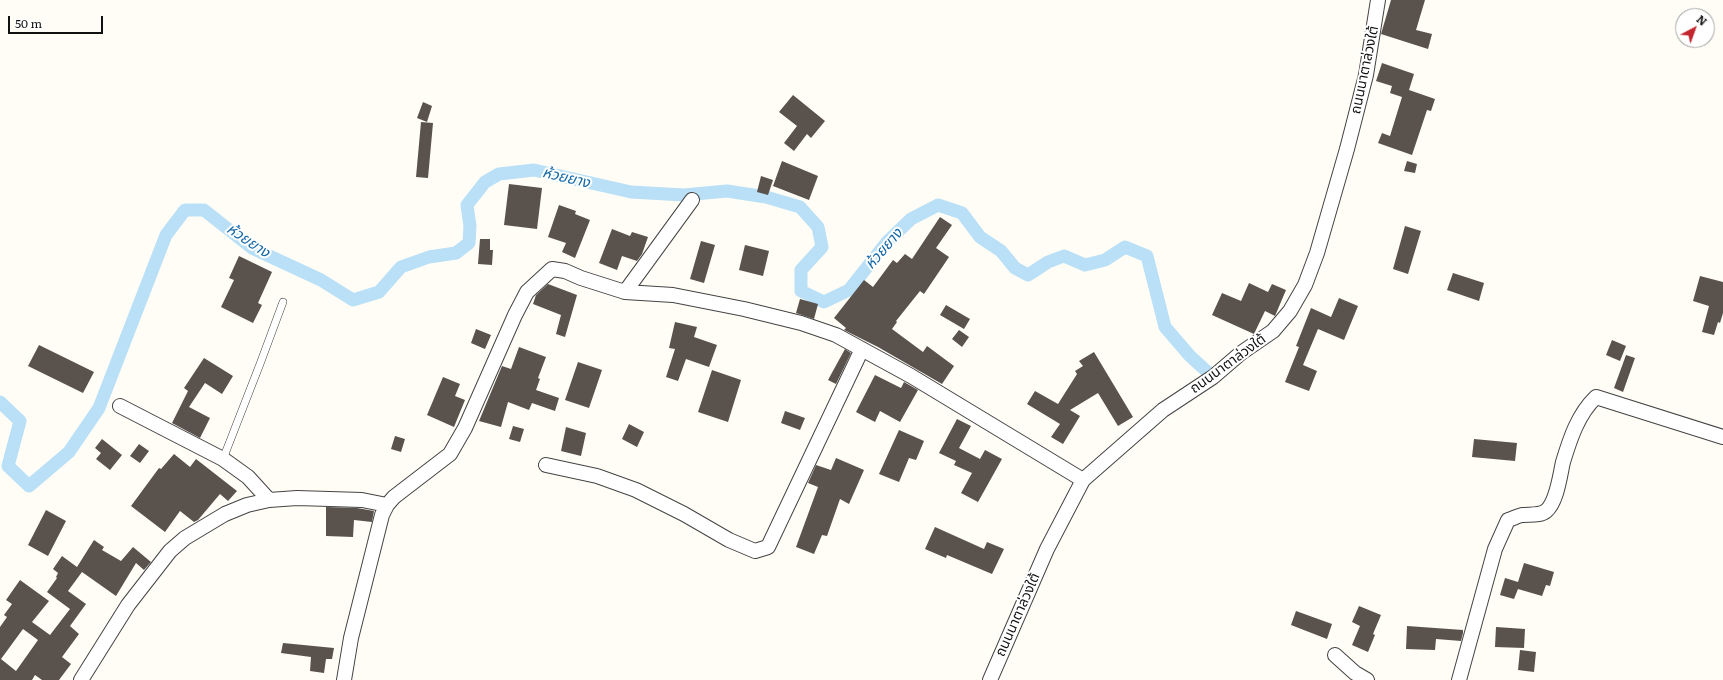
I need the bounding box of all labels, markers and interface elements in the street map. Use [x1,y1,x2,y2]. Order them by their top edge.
scale bar [10,8,105,34]
north arrow [1675,8,1715,48]
text: N [1693,11,1711,29]
text: 50 m [15,14,42,32]
street label: ถนนนาตาล่วงใต้ [1347,24,1383,116]
water label: ห้วยยาง [541,164,591,192]
water label: ห้วยยาง [223,220,273,262]
water label: ห้วยยาง [861,225,907,273]
street label: ถนนนาตาล่วงใต้ [1187,331,1269,397]
street label: ถนนนาตาล่วงใต้ [992,571,1044,659]

